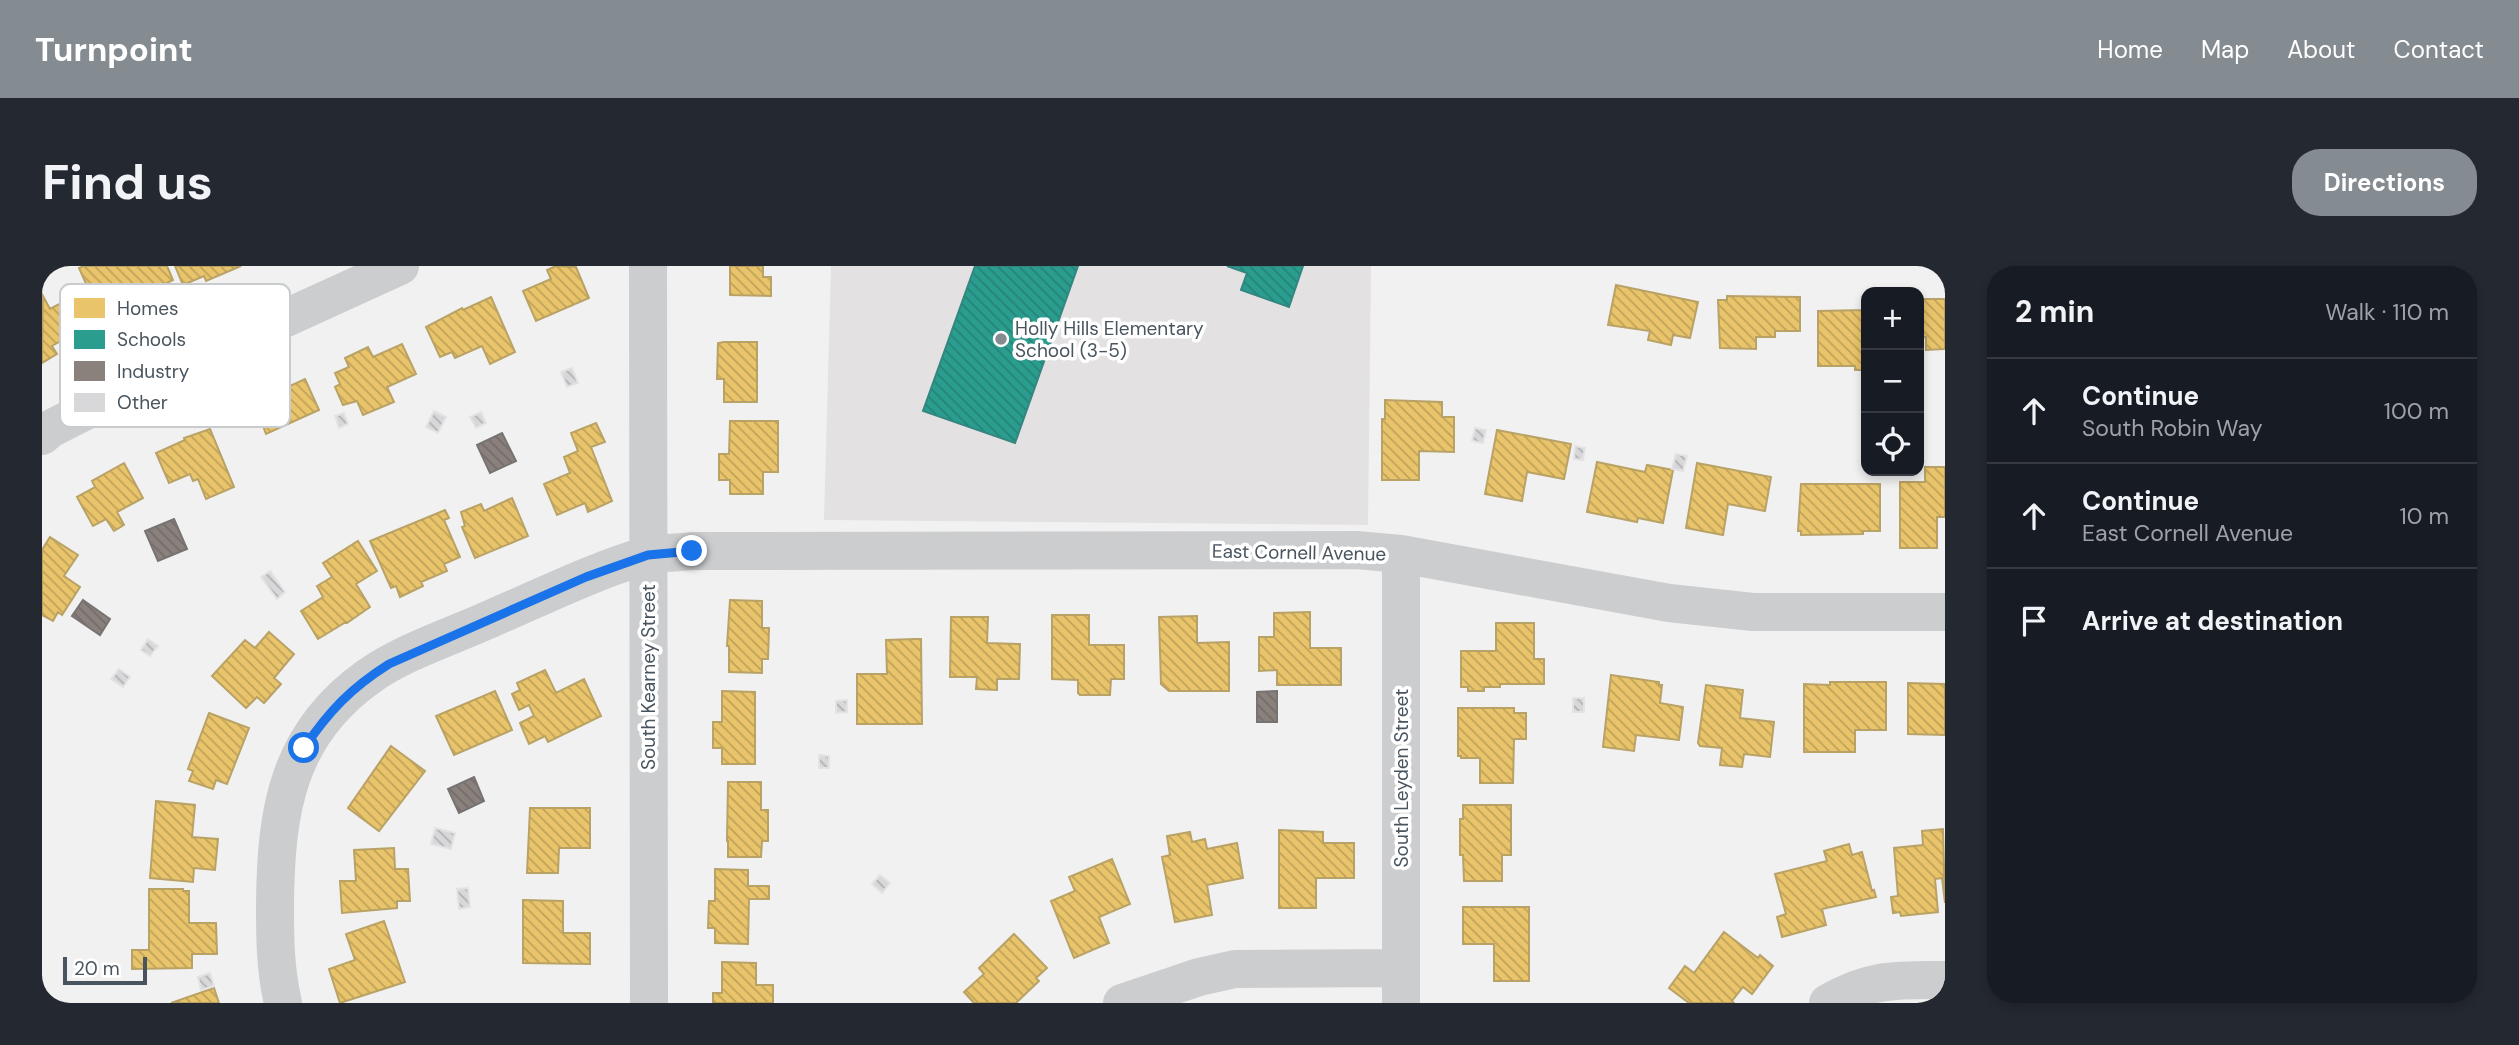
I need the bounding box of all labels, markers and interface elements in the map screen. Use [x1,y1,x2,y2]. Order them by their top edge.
text: Turnpoint [35,28,193,71]
text: Home [2097,34,2163,65]
text: Map [2201,34,2249,65]
text: About [2287,34,2356,65]
text: Contact [2394,34,2484,65]
button: Directions [2292,149,2477,216]
text: Find us [42,150,213,214]
legend [60,284,290,427]
map controls [1861,287,1924,476]
button: + [1861,287,1924,350]
text: 2 min [2015,292,2094,331]
text: Homes [117,296,178,321]
text: Walk · 110 m [2325,297,2449,327]
place label: Holly Hills Elementary School (3-5) [1015,316,1204,363]
text: Schools [117,327,186,352]
marker: Holly Hills Elementary School (3-5) [993,331,1009,347]
button: − [1861,350,1924,413]
text: Industry [117,359,190,384]
text: Continue [2082,379,2199,413]
text: Other [117,390,168,415]
icon: ahead [2015,392,2053,430]
text: 100 m [2384,396,2449,426]
button: locate [1861,413,1924,476]
text: South Robin Way [2082,413,2262,443]
text: Continue [2082,484,2199,518]
icon: ahead [2015,497,2053,535]
text: 10 m [2399,501,2449,531]
text: East Cornell Avenue [2082,518,2293,548]
route end [676,535,707,566]
street label: East Cornell Avenue [1212,538,1386,567]
street label: South Kearney Street [636,584,661,770]
icon: arrive [2015,602,2053,640]
text: Arrive at destination [2082,604,2343,638]
street label: South Leyden Street [1389,689,1414,867]
route start [288,732,319,763]
scale bar [63,954,147,986]
text: 20 m [74,956,120,981]

